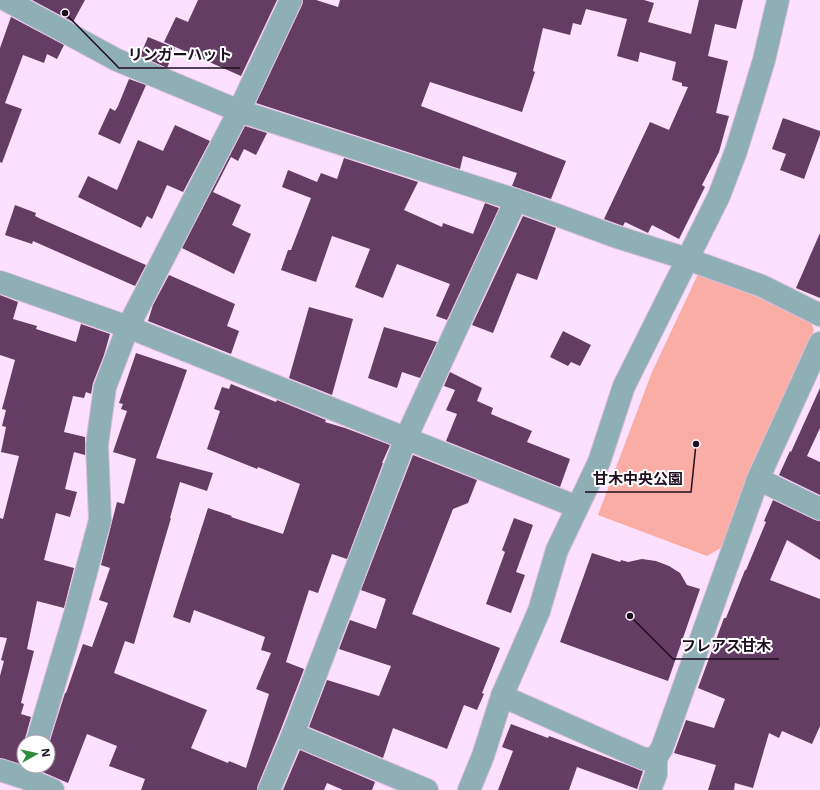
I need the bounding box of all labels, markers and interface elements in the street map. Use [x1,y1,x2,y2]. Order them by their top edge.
callout: リンガーハット [119,41,240,68]
text: リンガーハット [128,44,232,64]
callout: 甘木中央公園 [585,465,691,492]
text: 甘木中央公園 [593,468,683,488]
callout: フレアス甘木 [673,632,779,659]
text: フレアス甘木 [681,635,771,655]
north arrow [16,734,56,774]
text: N [38,747,54,758]

